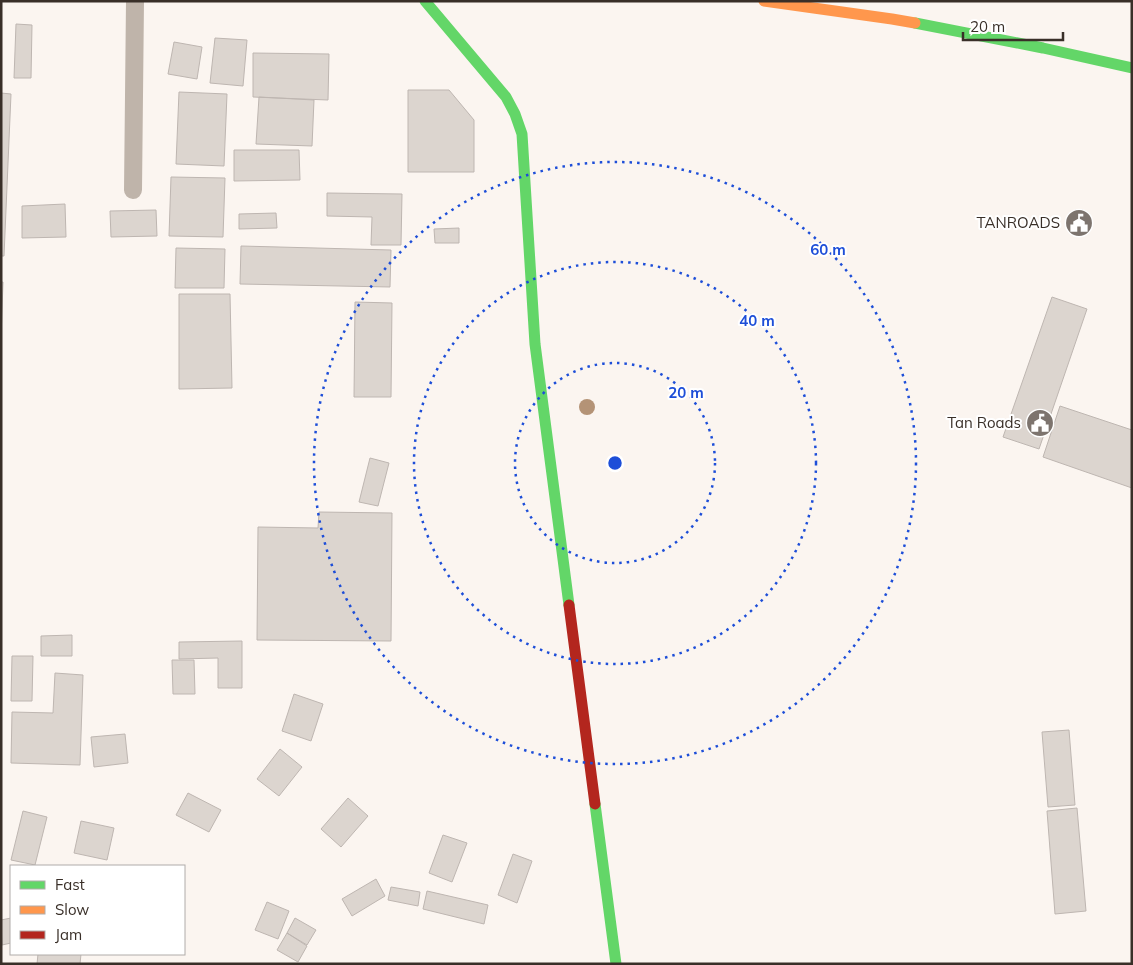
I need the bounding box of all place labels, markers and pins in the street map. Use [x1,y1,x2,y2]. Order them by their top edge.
public building icon: TANROADS [1064,208,1094,238]
place label: TANROADS [977,213,1060,232]
public building icon: Tan Roads [1025,408,1055,438]
place label: Tan Roads [947,413,1021,432]
centre of rings [606,454,624,472]

